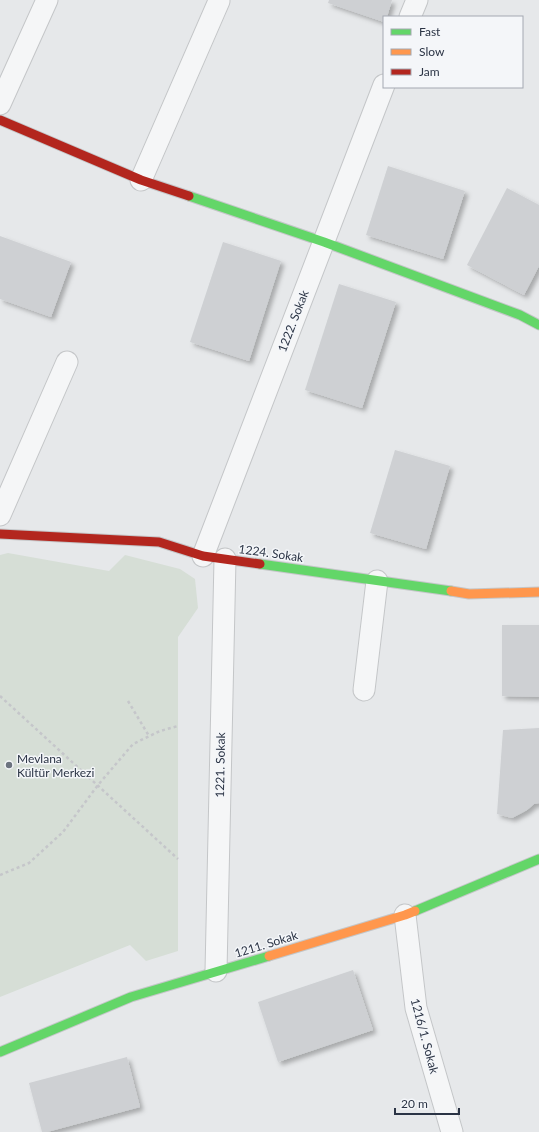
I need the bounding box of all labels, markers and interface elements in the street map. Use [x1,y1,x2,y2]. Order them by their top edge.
legend [383,16,523,88]
text: Fast [419,24,441,39]
text: Slow [419,44,445,59]
text: Jam [419,64,440,79]
street label: 1222. Sokak [274,287,312,354]
street label: 1224. Sokak [238,541,305,565]
street label: 1221. Sokak [212,731,228,798]
place label: Mevlana Kültür Merkezi [17,751,95,780]
marker: Mevlana Kültür Merkezi [4,760,14,770]
street label: 1211. Sokak [233,927,300,961]
street label: 1216/1. Sokak [408,997,443,1076]
scale bar [395,1090,459,1116]
text: 20 m [401,1096,428,1111]

